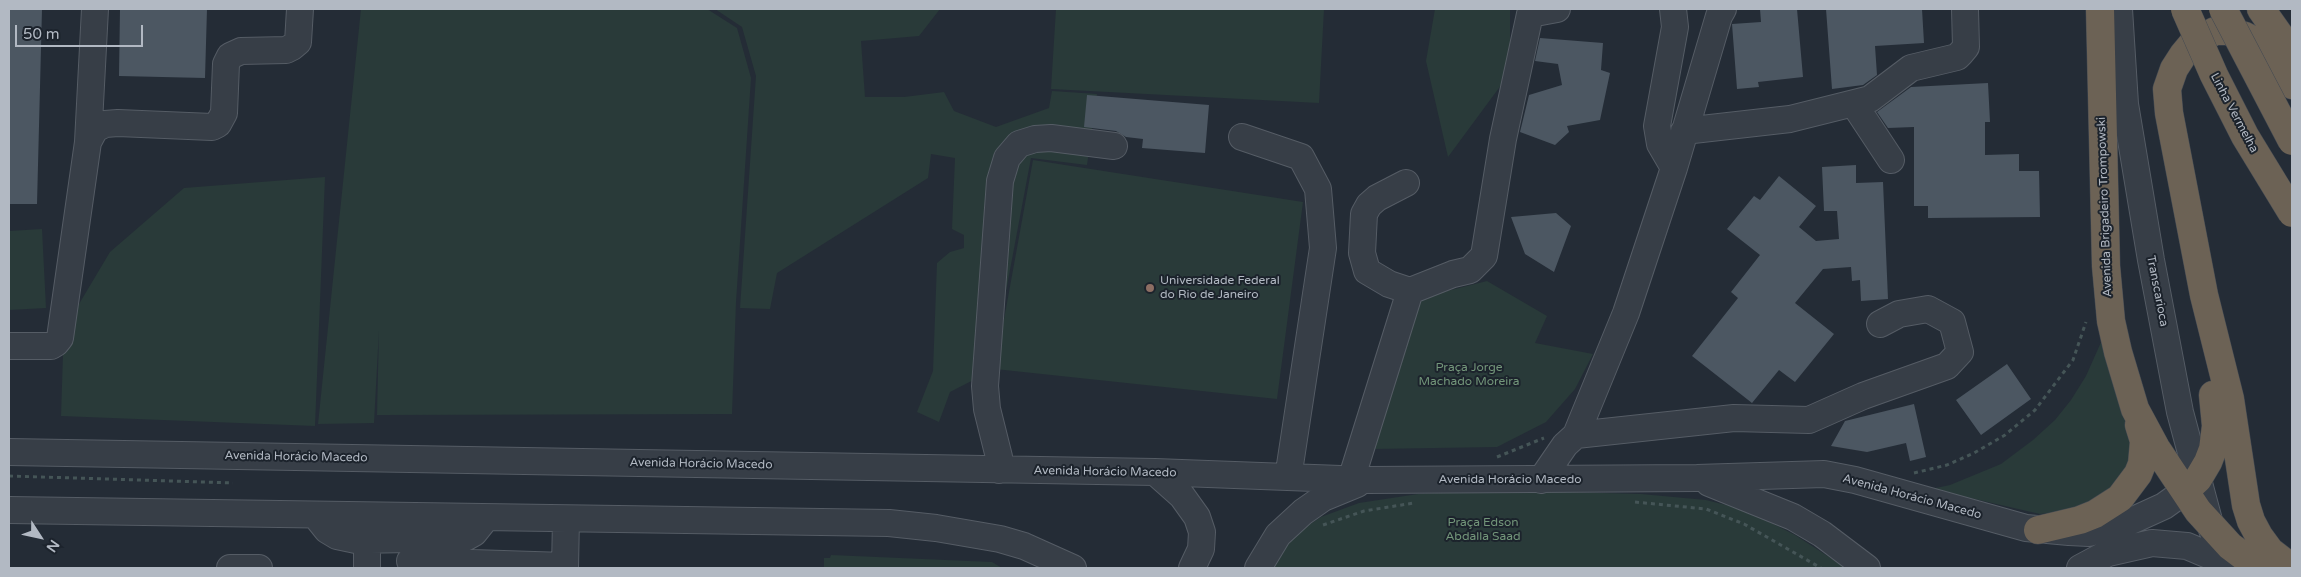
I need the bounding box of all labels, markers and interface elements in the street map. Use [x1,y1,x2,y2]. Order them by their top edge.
scale bar [18,15,145,47]
text: 50 m [23,25,60,43]
street label: Linha Vermelha [2207,71,2261,155]
street label: Avenida Brigadeiro Trompowski [2095,117,2115,297]
street label: Transcarioca [2143,254,2171,328]
place label: Universidade Federal do Rio de Janeiro [1160,274,1280,302]
marker: Universidade Federal do Rio de Janeiro [1144,282,1156,294]
park label: Praça Jorge Machado Moreira [1418,361,1520,389]
street label: Avenida Horácio Macedo [224,449,368,465]
street label: Avenida Horácio Macedo [629,456,773,472]
street label: Avenida Horácio Macedo [1033,464,1177,480]
street label: Avenida Horácio Macedo [1841,472,1983,522]
street label: Avenida Horácio Macedo [1439,473,1581,487]
north arrow [15,512,65,562]
park label: Praça Edson Abdalla Saad [1445,516,1521,544]
text: N [43,536,63,555]

